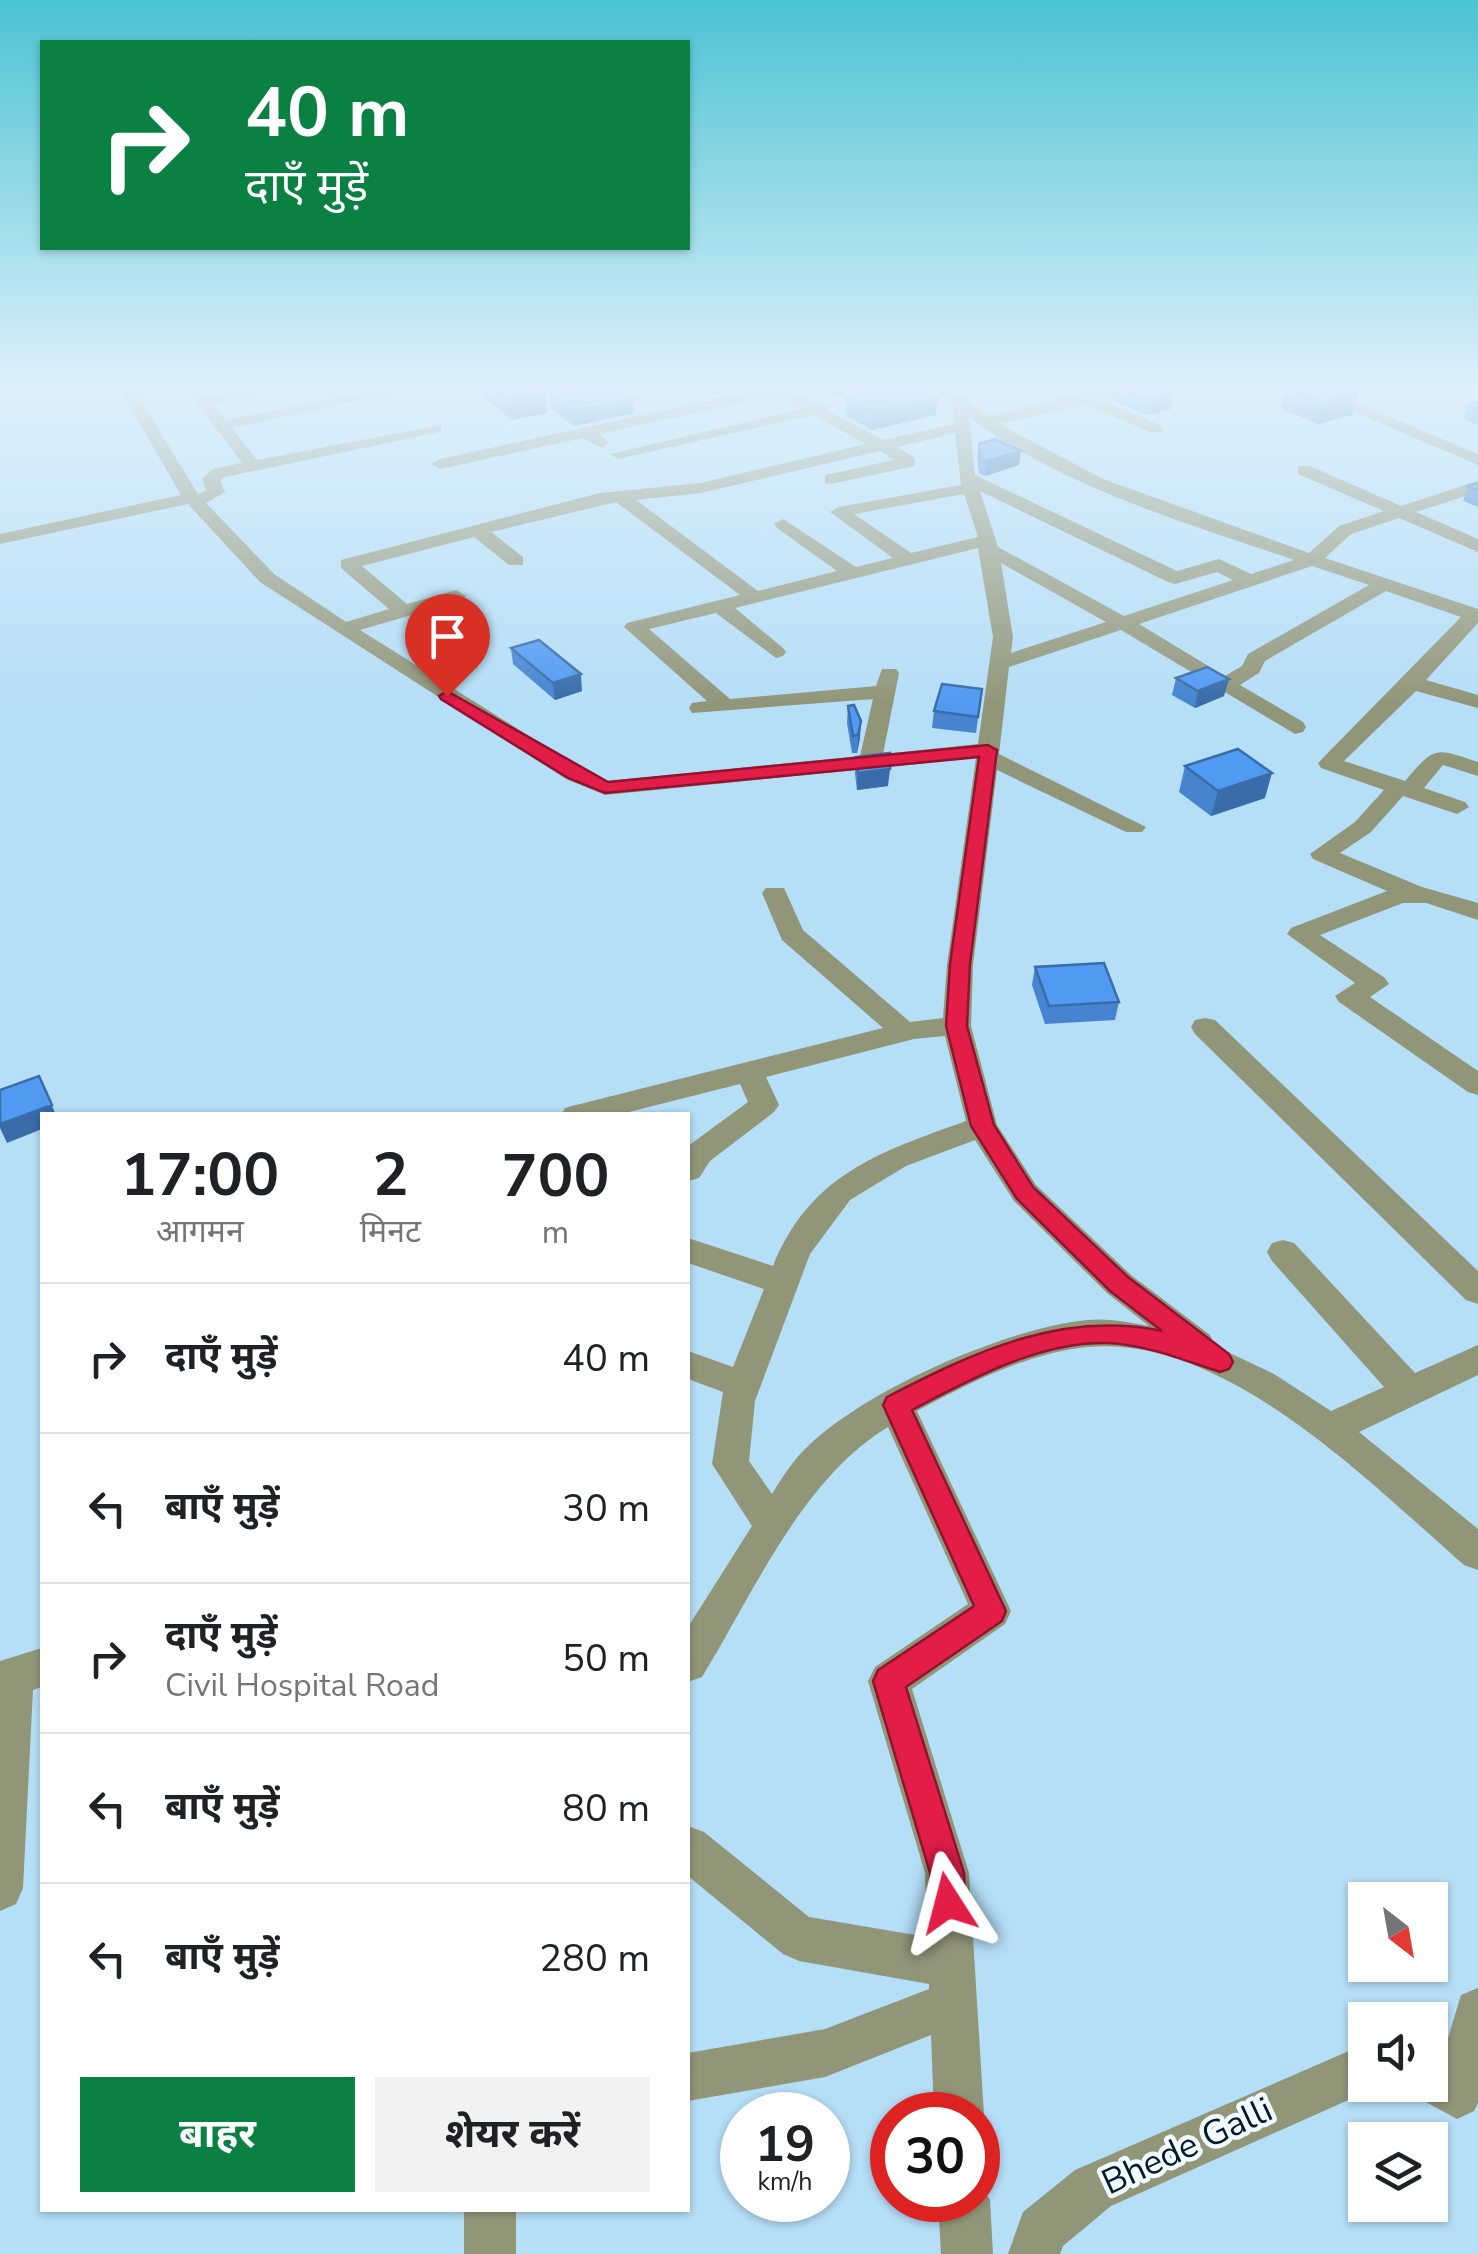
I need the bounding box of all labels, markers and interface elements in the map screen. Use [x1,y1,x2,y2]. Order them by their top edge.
text: 40 m [245,65,409,161]
icon: right [80,80,210,210]
text: दाएँ मुड़ें [245,156,368,217]
pin [405,594,490,697]
icon: arrive [420,609,475,664]
text: 17:00 [120,1134,279,1216]
text: 2 [372,1134,408,1216]
text: 700 [502,1135,610,1217]
text: आगमन [156,1210,244,1253]
text: मिनट [360,1210,421,1253]
text: m [542,1211,569,1254]
icon: right [80,1331,135,1386]
text: दाएँ मुड़ें [165,1331,277,1382]
text: 40 m [562,1333,650,1384]
icon: left [80,1481,135,1536]
text: बाएँ मुड़ें [165,1481,279,1532]
text: 30 m [562,1483,650,1534]
text: दाएँ मुड़ें [165,1610,277,1661]
icon: right [80,1631,135,1686]
text: 50 m [562,1633,650,1684]
text: Civil Hospital Road [165,1664,439,1707]
icon: left [80,1781,135,1836]
text: बाएँ मुड़ें [165,1781,279,1832]
text: 80 m [562,1783,650,1834]
position arrow [896,1851,1000,1955]
north arrow [1348,1882,1448,1982]
map controls [1348,1882,1448,2222]
icon: left [80,1931,135,1986]
text: बाएँ मुड़ें [165,1931,279,1982]
text: 280 m [539,1933,650,1984]
button: sound [1348,2002,1448,2102]
button: बाहर [80,2077,355,2192]
button: शेयर करें [375,2077,650,2192]
street label: Bhede Galli [1094,2086,1280,2206]
speed limit sign: 30 [870,2092,1000,2222]
text: 19 [755,2110,815,2179]
button: layers [1348,2122,1448,2222]
text: km/h [757,2165,813,2199]

